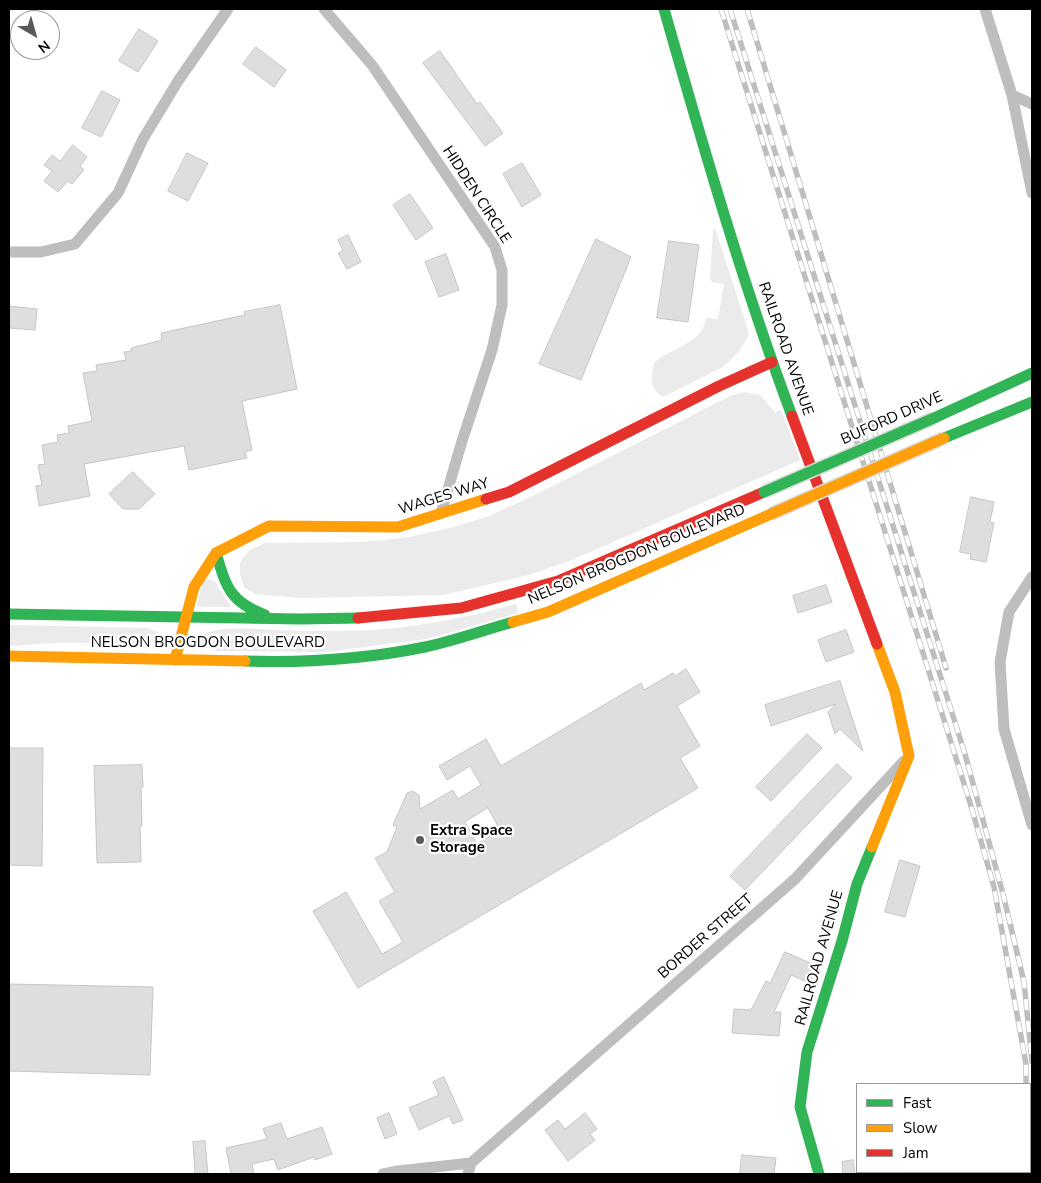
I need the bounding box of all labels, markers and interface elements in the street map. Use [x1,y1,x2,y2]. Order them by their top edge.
north arrow [10,10,60,60]
text: N [34,36,54,57]
street label: HIDDEN CIRCLE [438,143,514,247]
street label: RAILROAD AVENUE [754,280,816,418]
street label: BUFORD DRIVE [838,388,946,450]
street label: WAGES WAY [397,475,491,519]
street label: NELSON BROGDON BOULEVARD [526,501,748,609]
street label: NELSON BROGDON BOULEVARD [91,634,325,652]
place label: Extra Space Storage [430,822,513,857]
marker: Extra Space Storage [414,834,426,846]
street label: RAILROAD AVENUE [792,888,848,1028]
street label: BORDER STREET [655,891,757,983]
legend [856,1083,1031,1173]
text: Fast [903,1093,931,1113]
text: Slow [903,1118,937,1138]
text: Jam [903,1143,929,1163]

